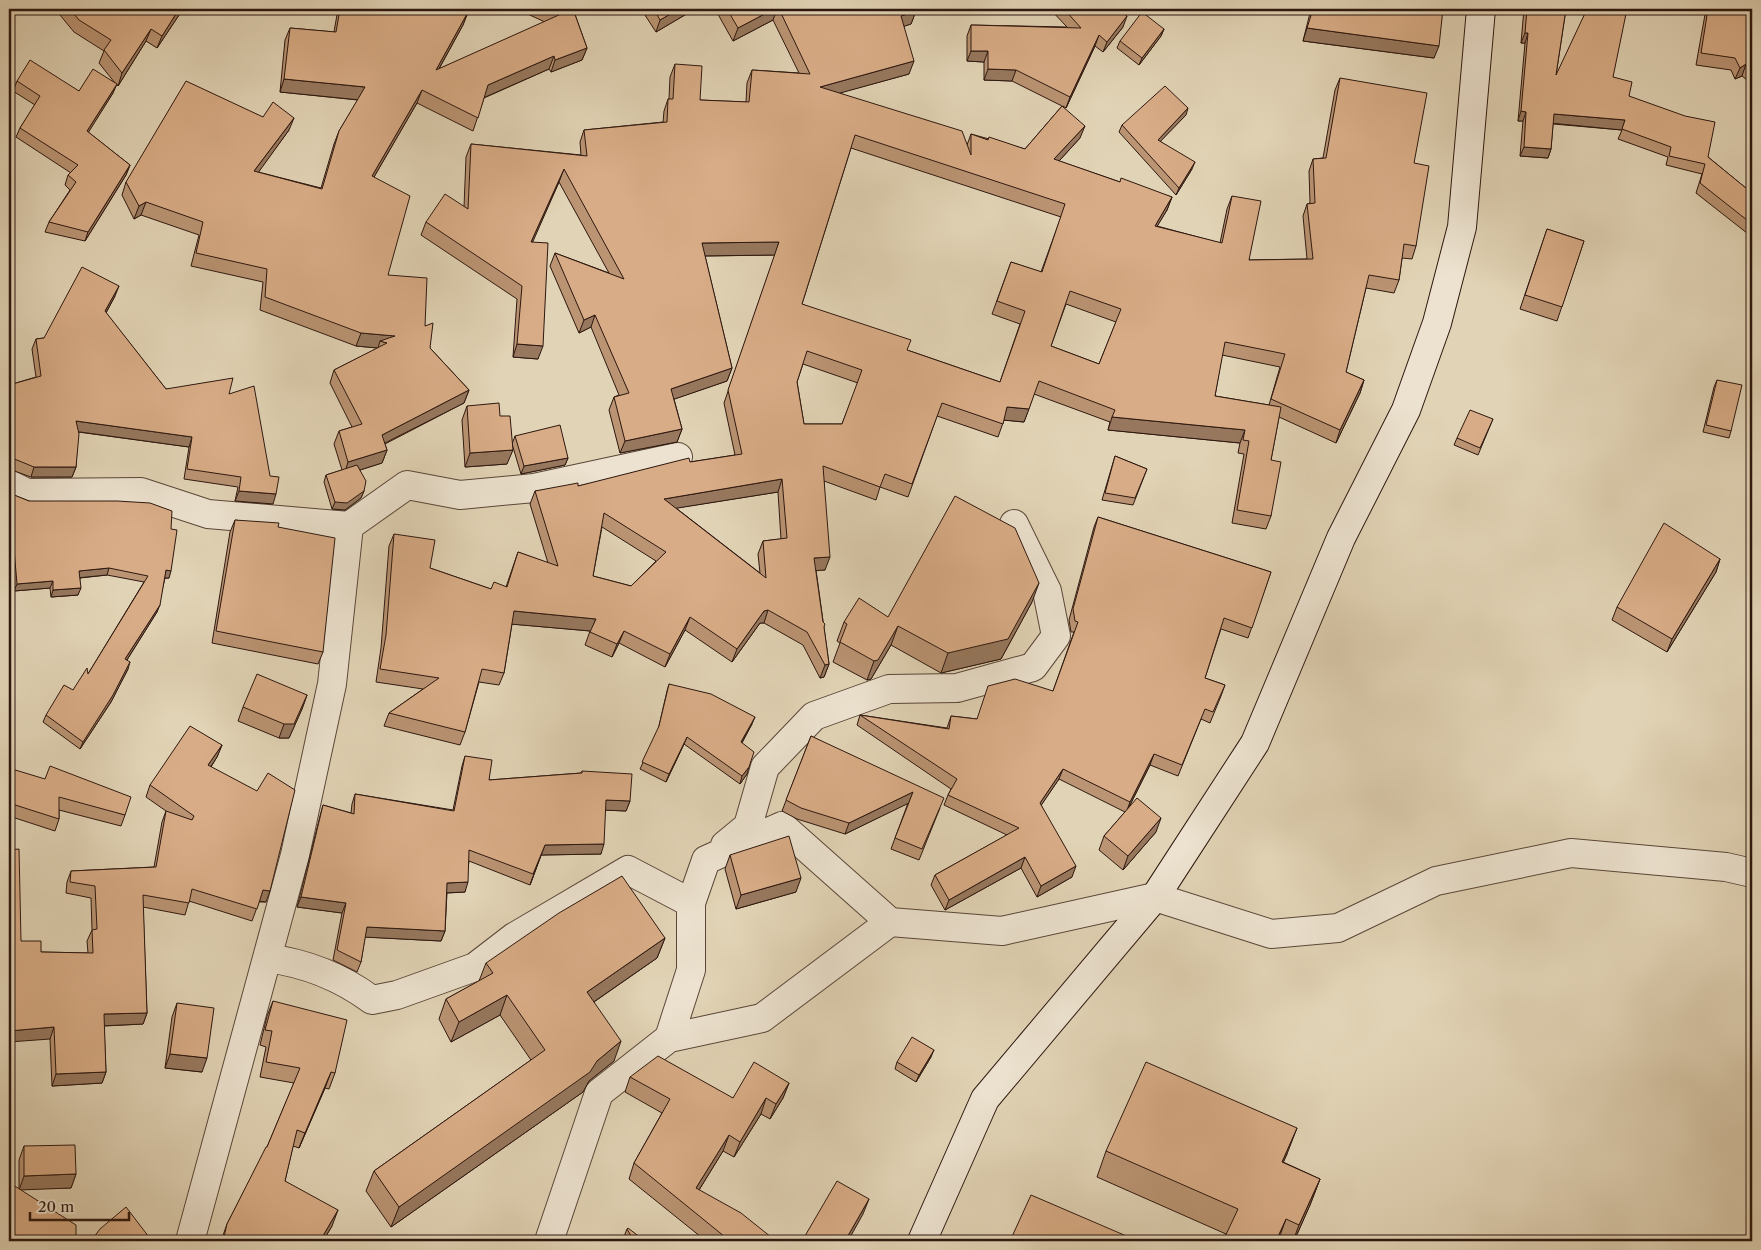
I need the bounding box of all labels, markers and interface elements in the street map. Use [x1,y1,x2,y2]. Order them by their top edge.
scale bar [30,1190,129,1222]
text: 20 m [38,1197,74,1216]

